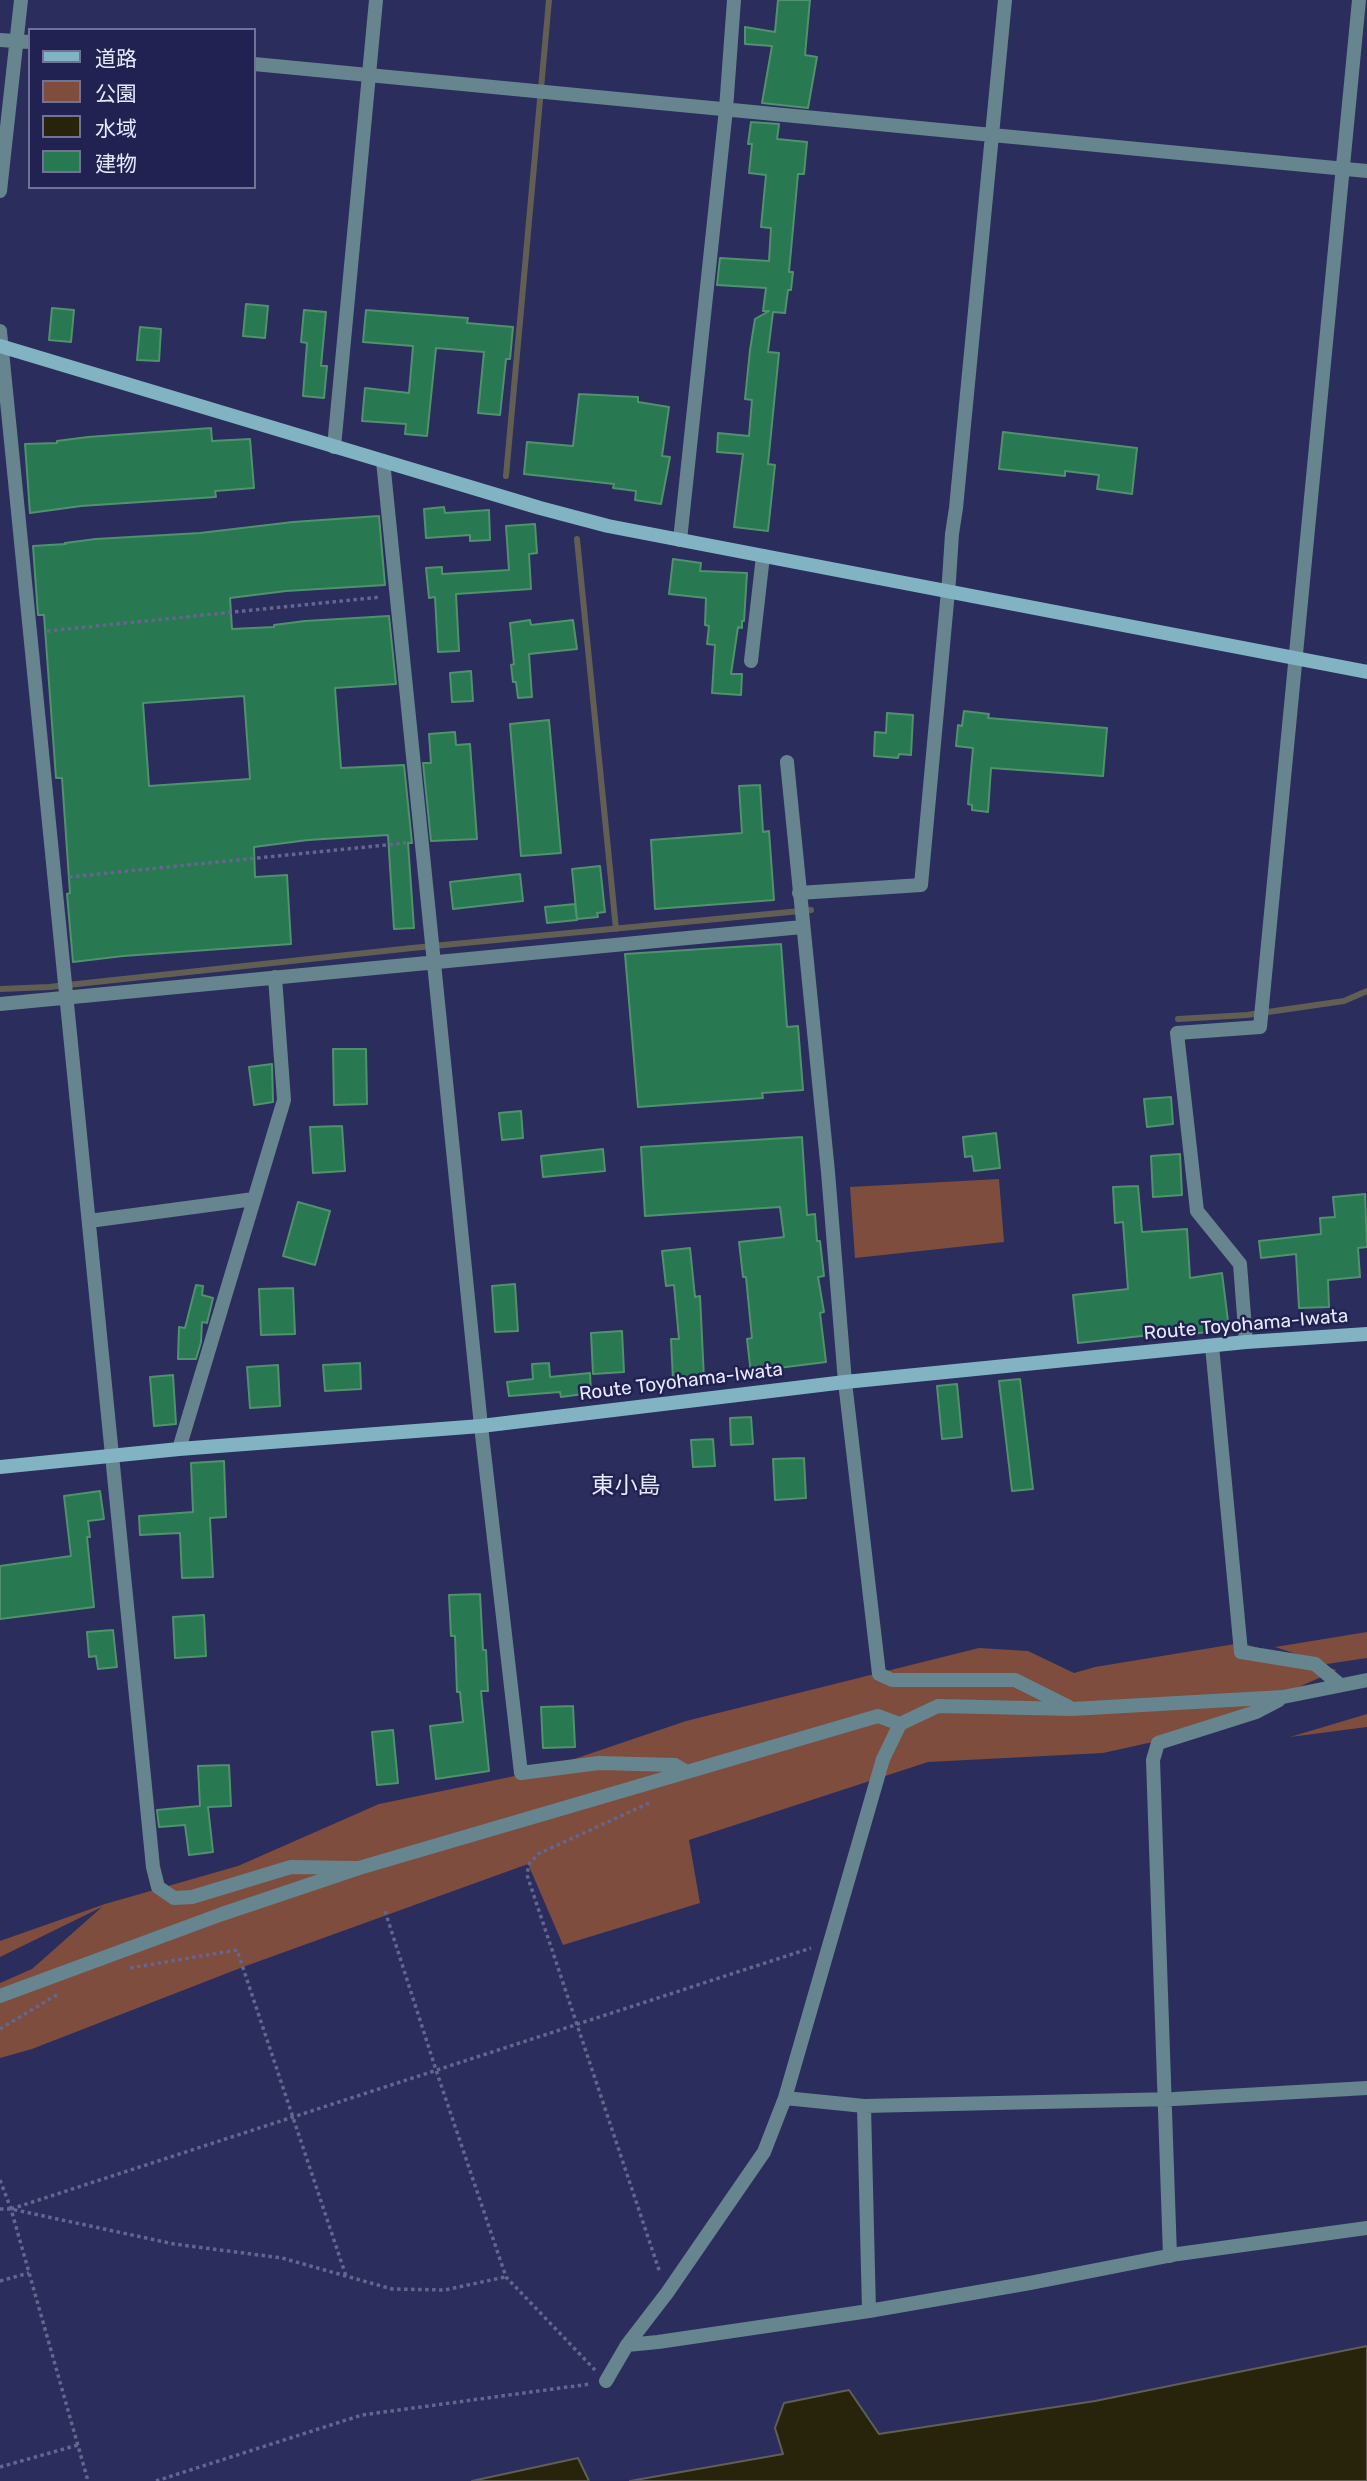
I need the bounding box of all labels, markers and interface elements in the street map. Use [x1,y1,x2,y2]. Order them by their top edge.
legend [28,28,256,189]
text: 道路 [95,46,137,71]
text: 公園 [95,81,137,106]
text: 水域 [95,116,137,141]
text: 建物 [95,151,137,176]
street label: Route Toyohama-Iwata [1143,1305,1349,1345]
street label: Route Toyohama-Iwata [578,1358,784,1406]
district label: 東小島 [592,1472,660,1500]

